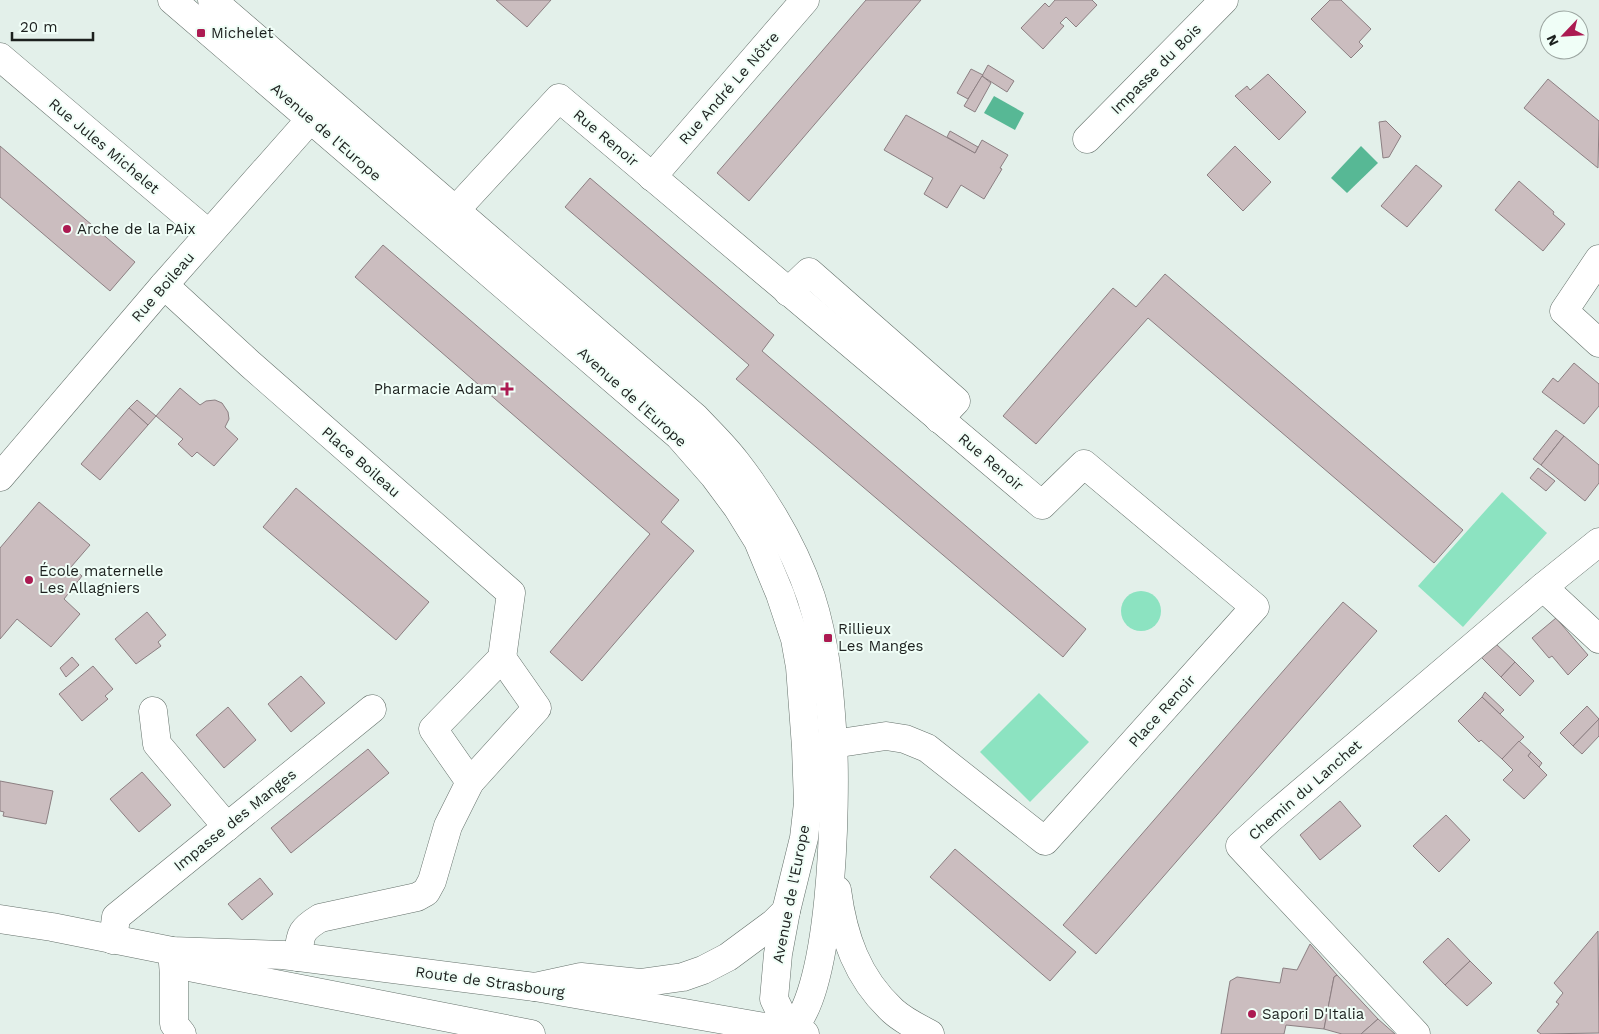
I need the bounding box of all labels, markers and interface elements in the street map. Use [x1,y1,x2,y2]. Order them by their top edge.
scale bar [12,10,94,42]
north arrow [1539,10,1589,60]
text: 20 m [20,18,58,36]
street label: Impasse du Bois [1107,20,1205,118]
place label: Michelet [211,24,274,42]
marker: Michelet [195,27,207,39]
street label: Rue André Le Nôtre [675,28,783,148]
text: N [1543,32,1562,49]
street label: Avenue de l'Europe [267,79,385,185]
street label: Rue Jules Michelet [45,94,163,198]
street label: Rue Renoir [570,106,642,170]
place label: Arche de la PAix [77,220,196,238]
marker: Arche de la PAix [61,223,73,235]
street label: Rue Boileau [128,248,198,326]
street label: Avenue de l'Europe [574,343,690,451]
place label: Pharmacie Adam [374,380,497,398]
marker: Pharmacie Adam [501,383,513,395]
street label: Place Boileau [318,423,404,501]
street label: Rue Renoir [955,430,1027,494]
place label: École maternelle Les Allagniers [39,562,163,597]
marker: École maternelle Les Allagniers [23,574,35,586]
place label: Rillieux Les Manges [838,620,924,655]
marker: Rillieux Les Manges [822,632,834,644]
street label: Place Renoir [1125,671,1199,751]
street label: Chemin du Lanchet [1245,736,1366,844]
street label: Impasse des Manges [170,765,300,875]
street label: Avenue de l'Europe [769,823,813,965]
street label: Route de Strasbourg [414,963,566,1001]
place label: Sapori D'Italia [1262,1005,1365,1023]
marker: Sapori D'Italia [1246,1008,1258,1020]

